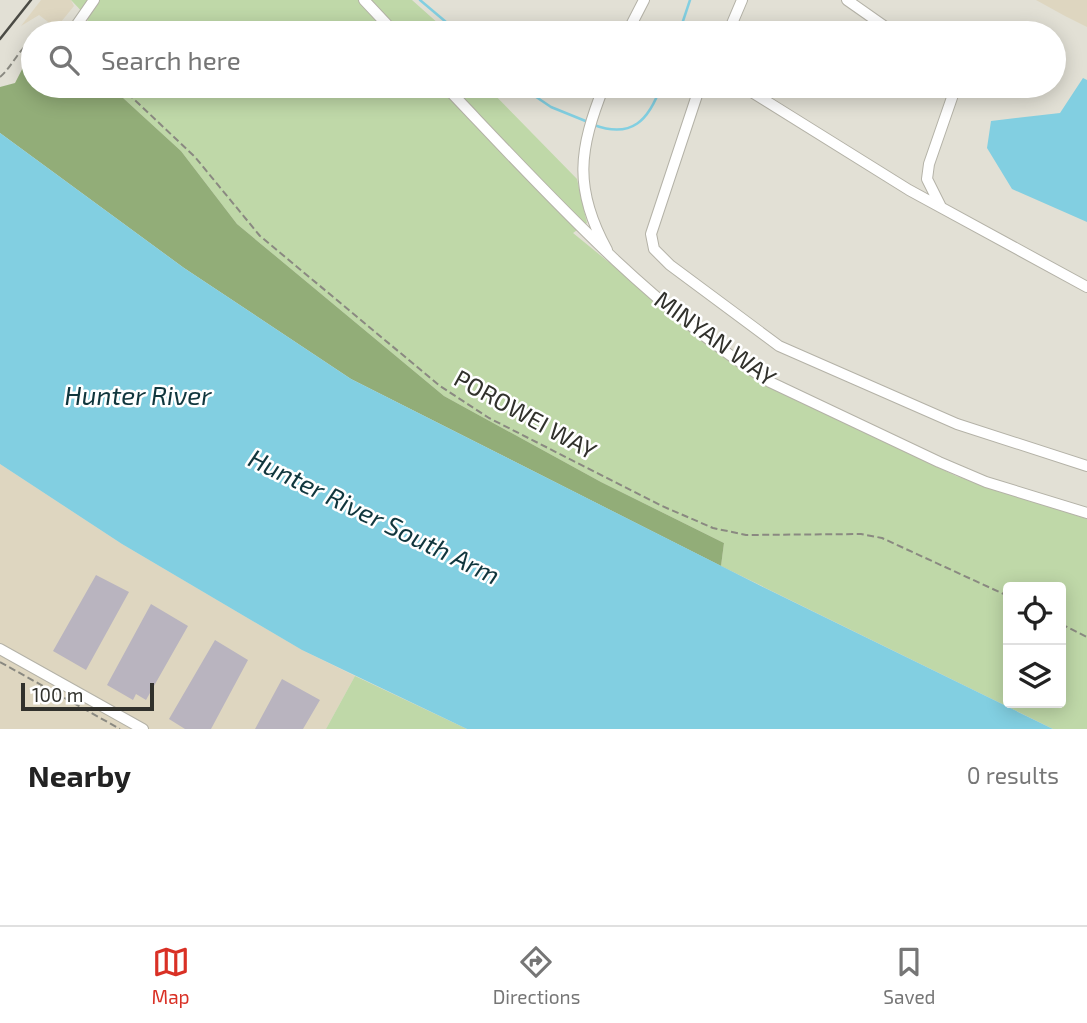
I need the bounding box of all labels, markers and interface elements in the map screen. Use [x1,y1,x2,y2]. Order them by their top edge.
search box [21,21,1066,98]
icon: search [45,41,83,79]
text: Search here [101,44,241,75]
street label: MINYAN WAY [650,284,783,392]
street label: POROWEI WAY [450,363,602,465]
water label: Hunter River [64,379,212,410]
water label: Hunter River South Arm [244,441,505,590]
map controls [1003,582,1066,708]
button: locate [1003,582,1066,645]
button: layers [1003,645,1066,708]
scale bar [21,680,154,712]
text: 100 m [32,683,83,706]
text: Nearby [28,757,131,793]
text: 0 results [967,761,1059,789]
tab: Map [152,943,190,1008]
tab: Directions [493,943,580,1008]
tab: Saved [883,943,935,1008]

